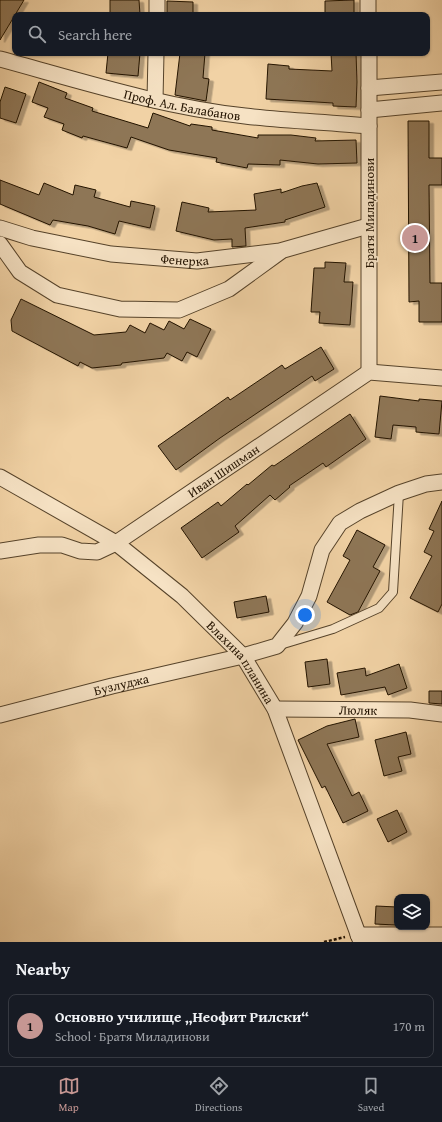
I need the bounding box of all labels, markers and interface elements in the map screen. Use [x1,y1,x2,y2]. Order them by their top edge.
search box [12,12,430,56]
icon: search [26,23,48,45]
text: Search here [58,24,132,45]
street label: Проф. Ал. Балабанов [122,84,241,125]
street label: Братя Миладинови [360,157,379,268]
pin: 1 [402,223,428,253]
street label: Фенерка [160,249,211,271]
street label: Иван Шишман [184,439,263,502]
your location [295,605,315,625]
street label: Влахина планина [203,616,279,708]
street label: Бузлуджа [91,668,151,700]
street label: Люляк [339,700,377,719]
map controls [394,894,430,930]
button: layers [394,894,430,930]
text: Nearby [16,956,70,981]
text: Основно училище „Неофит Рилски“ [55,1006,309,1027]
text: 1 [27,1017,33,1036]
text: 170 m [393,1017,425,1036]
text: School · Братя Миладинови [55,1027,210,1046]
tab: Map [58,1075,80,1115]
tab: Directions [195,1075,242,1115]
tab: Saved [358,1075,384,1115]

